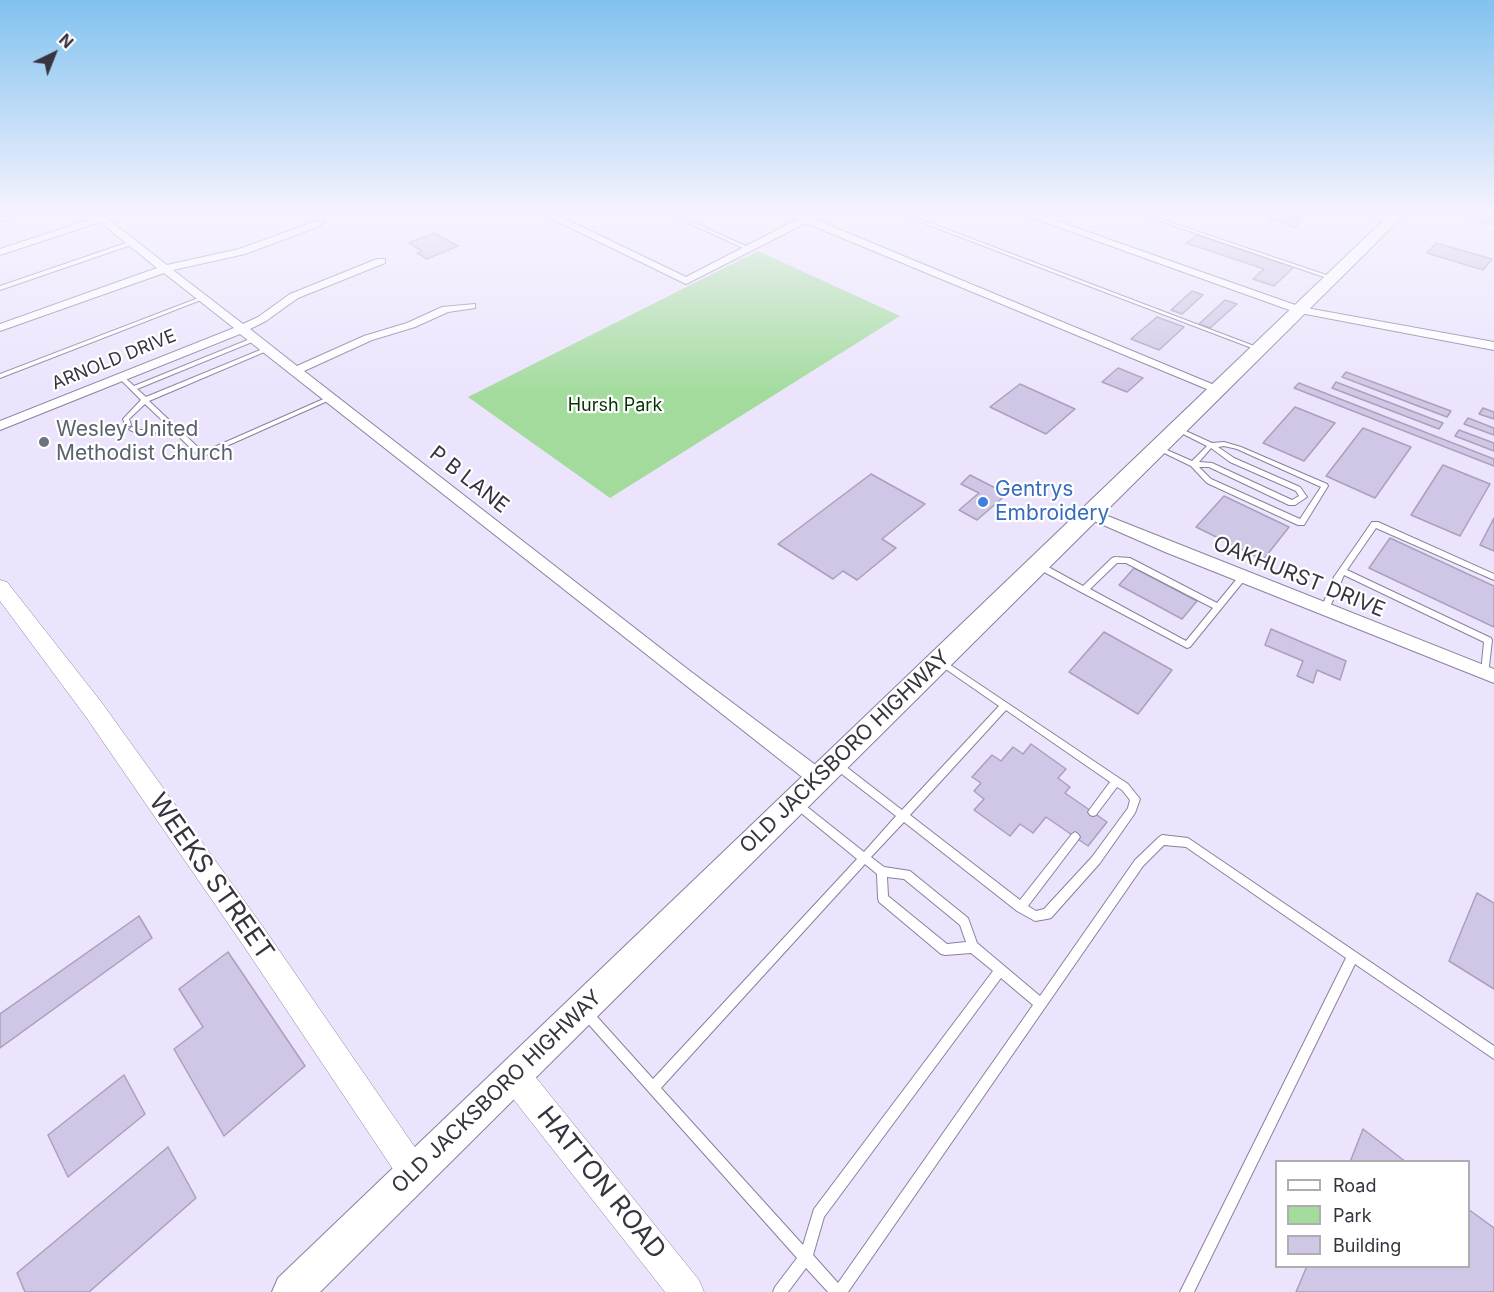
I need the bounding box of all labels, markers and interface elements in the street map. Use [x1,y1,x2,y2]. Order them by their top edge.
north arrow [24,24,84,84]
text: N [55,29,78,52]
street label: ARNOLD DRIVE [49,325,179,395]
park label: Hursh Park [568,395,662,417]
place label: Wesley United Methodist Church [56,417,233,467]
marker: Wesley United Methodist Church [37,435,51,449]
street label: P B LANE [424,441,514,519]
place label: Gentrys Embroidery [995,477,1109,527]
marker: Gentrys Embroidery [976,495,990,509]
street label: OAKHURST DRIVE [1209,531,1389,623]
street label: OLD JACKSBORO HIGHWAY [735,645,955,859]
street label: WEEKS STREET [142,788,280,966]
street label: OLD JACKSBORO HIGHWAY [387,985,607,1199]
street label: HATTON ROAD [530,1100,672,1266]
legend [1275,1160,1470,1268]
text: Road [1333,1175,1376,1196]
text: Park [1333,1205,1372,1226]
text: Building [1333,1235,1401,1256]

